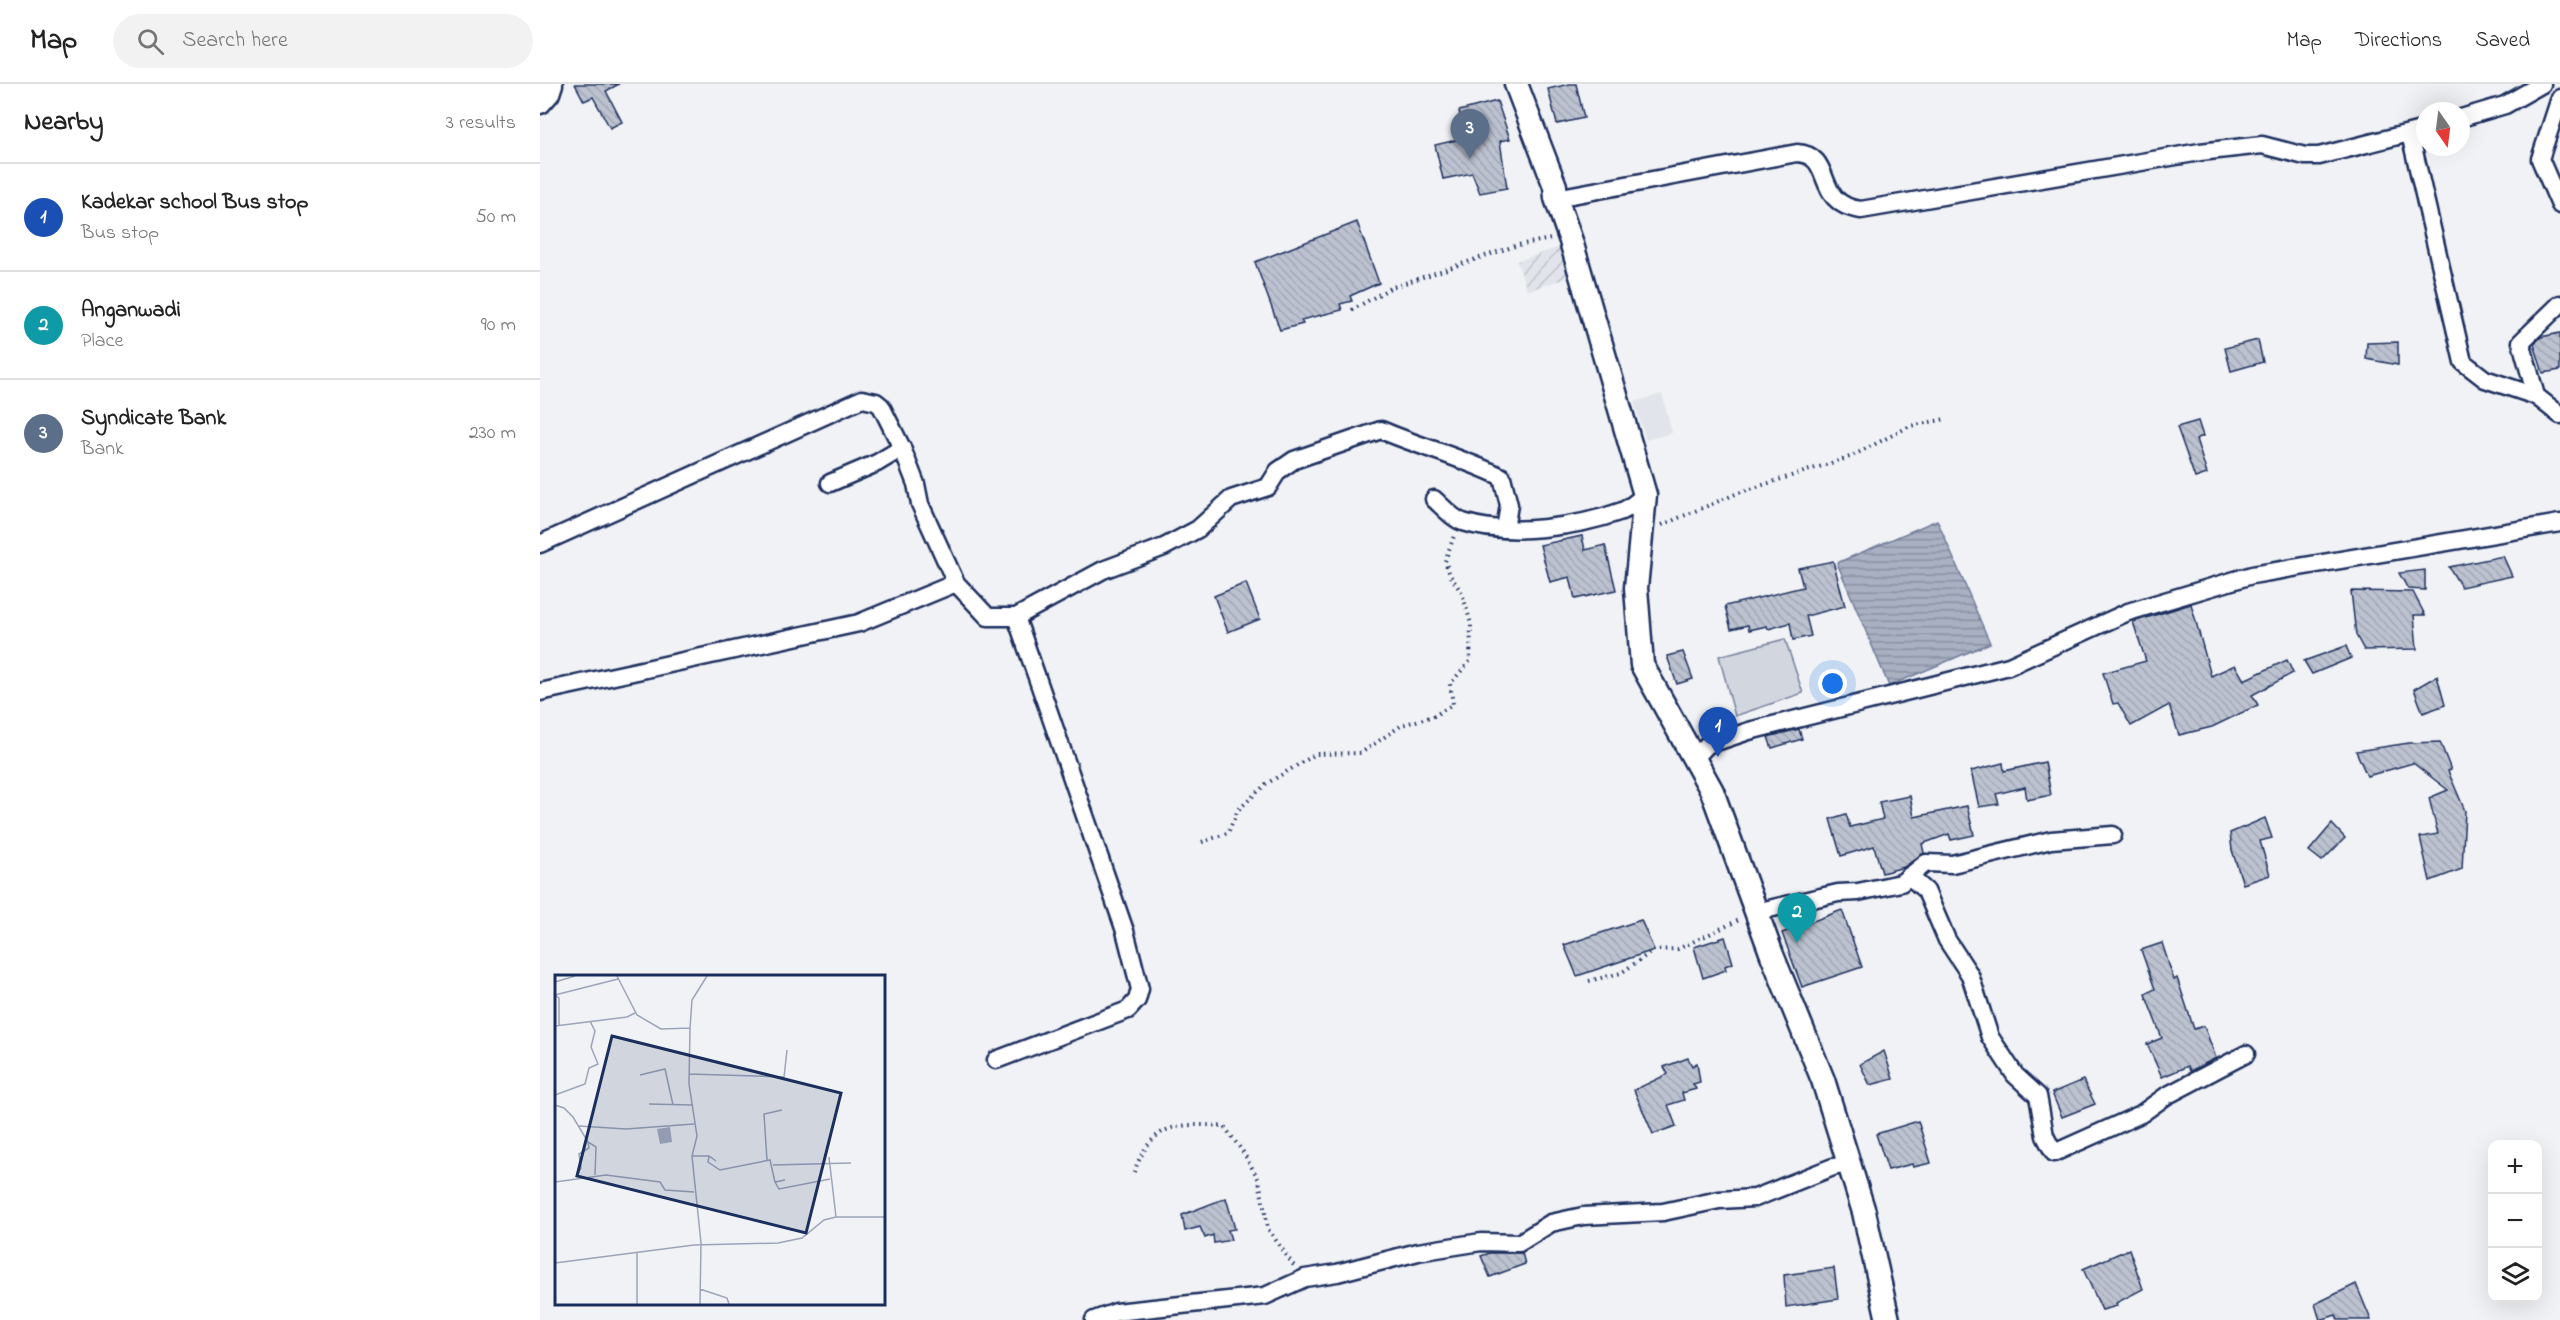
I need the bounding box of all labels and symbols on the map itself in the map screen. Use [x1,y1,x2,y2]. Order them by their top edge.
north arrow [2416,102,2470,156]
pin: 3 [1450,110,1490,159]
your location [1818,669,1847,698]
pin: 1 [1698,708,1738,757]
pin: 2 [1778,894,1816,943]
inset map [555,975,885,1305]

